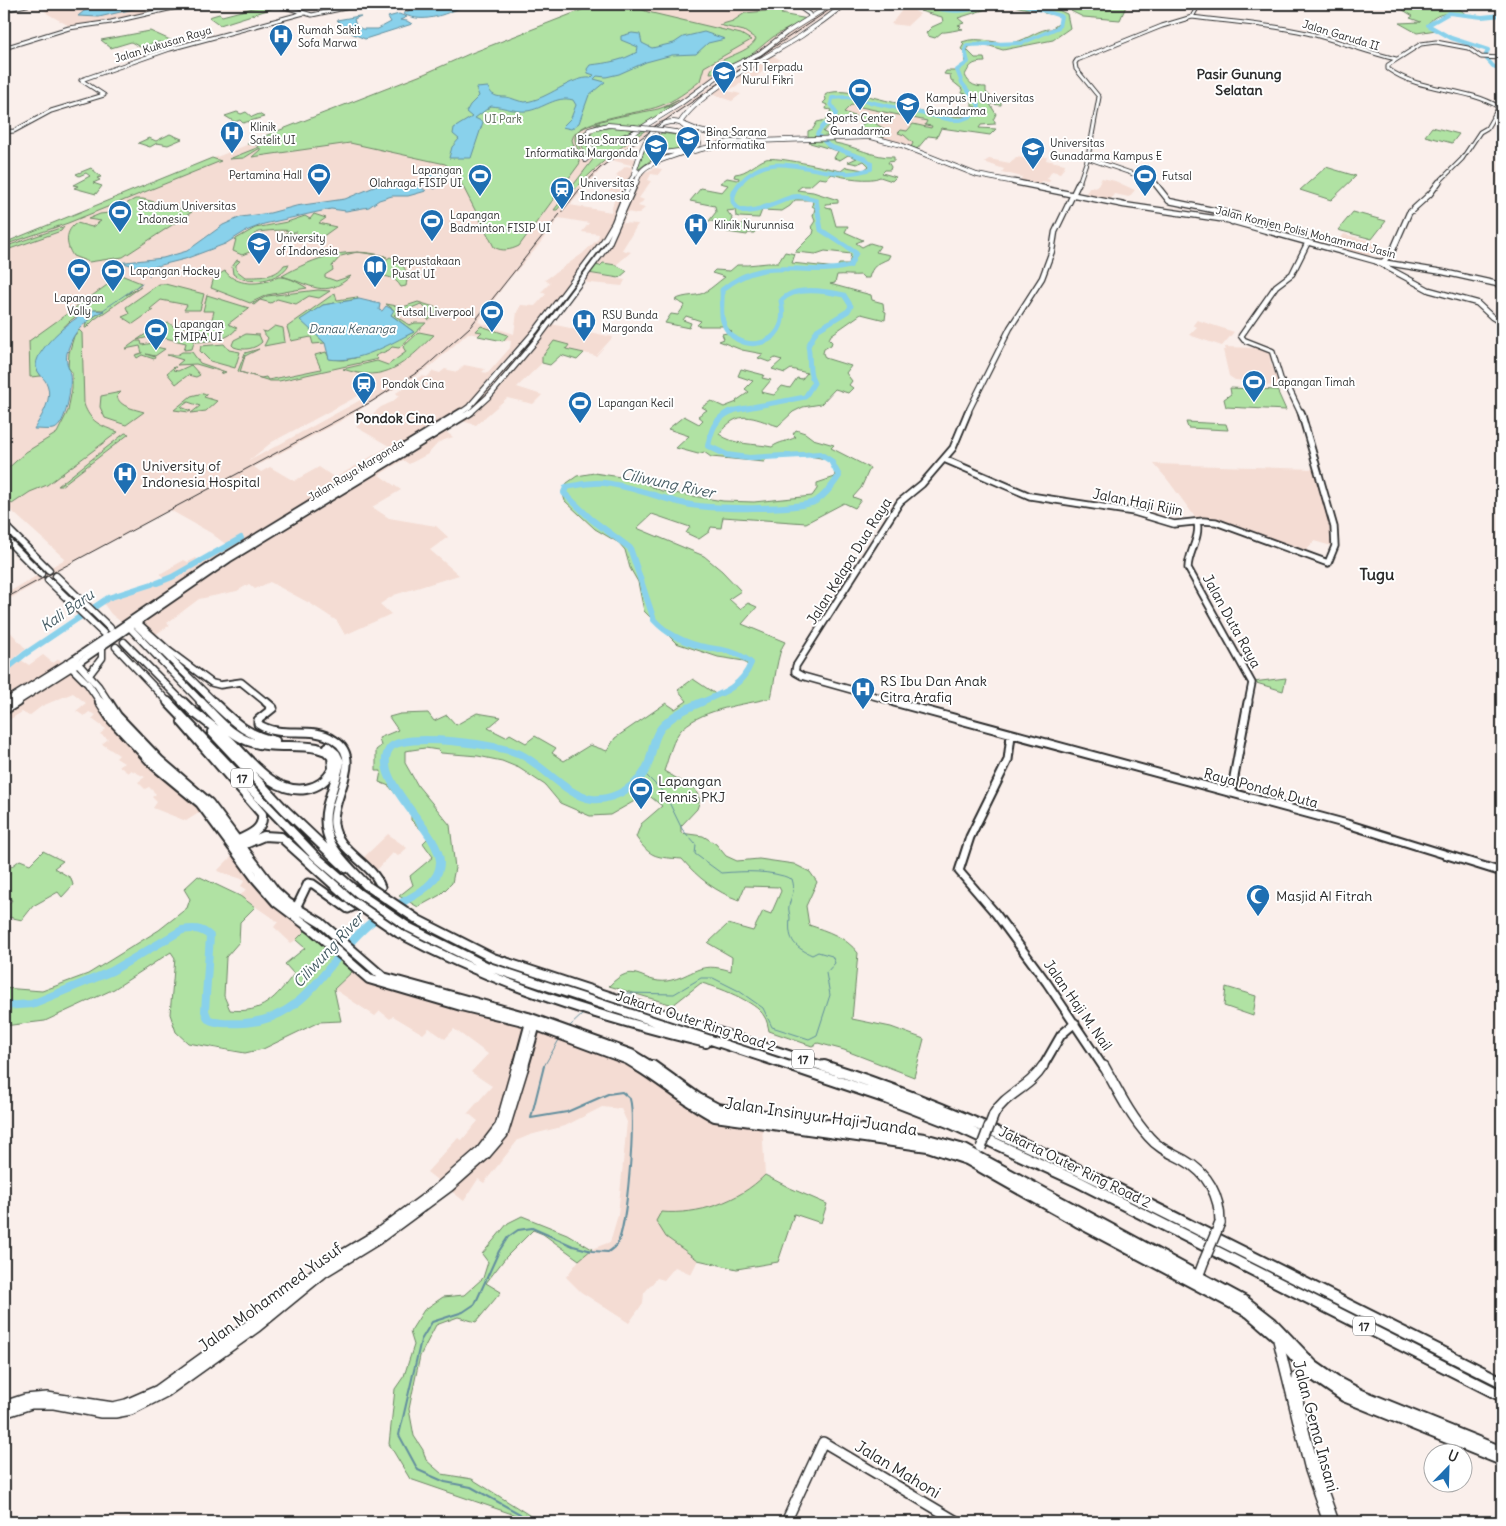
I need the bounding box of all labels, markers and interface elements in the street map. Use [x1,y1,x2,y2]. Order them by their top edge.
street label: Jalan Garuda II [1301,17,1381,53]
street label: Jalan Kukusan Raya [113,23,213,65]
hospital icon: Rumah Sakit Sofa Marwa [268,23,294,57]
place label: Rumah Sakit Sofa Marwa [298,23,361,50]
school or university icon: STT Terpadu Nurul Fikri [711,60,737,94]
place label: STT Terpadu Nurul Fikri [742,60,804,87]
district label: Pasir Gunung Selatan [1196,65,1282,99]
sports icon: Sports Center Gunadarma [847,77,873,111]
school or university icon: Kampus H Universitas Gunadarma [895,91,921,125]
place label: Kampus H Universitas Gunadarma [926,91,1034,118]
place label: Sports Center Gunadarma [826,111,894,138]
park label: UI Park [484,112,522,126]
hospital icon: Klinik Satelit UI [219,120,245,154]
place label: Klinik Satelit UI [250,120,296,147]
school or university icon: Bina Sarana Informatika [675,125,701,159]
place label: Bina Sarana Informatika [706,125,767,152]
place label: Bina Sarana Informatika Margonda [525,133,638,160]
school or university icon: Bina Sarana Informatika Margonda [643,133,669,167]
school or university icon: Universitas Gunadarma Kampus E [1020,136,1046,170]
place label: Universitas Gunadarma Kampus E [1050,136,1162,163]
sports icon: Pertamina Hall [306,162,332,196]
place label: Lapangan Olahraga FISIP UI [369,163,462,190]
sports icon: Lapangan Olahraga FISIP UI [467,163,493,197]
sports icon: Futsal [1132,163,1158,197]
place label: Pertamina Hall [229,168,302,182]
place label: Futsal [1162,169,1192,183]
station icon: Universitas Indonesia [549,176,575,210]
place label: Universitas Indonesia [580,176,634,203]
sports icon: Stadium Universitas Indonesia [107,199,133,233]
place label: Stadium Universitas Indonesia [138,199,236,226]
street label: Jalan Komjen Polisi Mohammad Jasin [1215,203,1397,261]
sports icon: Lapangan Badminton FISIP UI [419,208,445,242]
place label: Lapangan Badminton FISIP UI [450,208,551,235]
hospital icon: Klinik Nurunnisa [683,212,709,246]
place label: Klinik Nurunnisa [714,218,794,232]
school or university icon: University of Indonesia [246,231,272,265]
place label: University of Indonesia [276,231,338,258]
library icon: Perpustakaan Pusat UI [362,254,388,288]
place label: Perpustakaan Pusat UI [392,254,461,281]
sports icon: Lapangan Volly [66,257,92,291]
sports icon: Lapangan Hockey [100,258,126,292]
place label: Lapangan Hockey [130,264,220,278]
place label: Lapangan Volly [54,291,104,318]
sports icon: Futsal Liverpool [479,299,505,333]
place label: Futsal Liverpool [396,305,474,319]
hospital icon: RSU Bunda Margonda [571,308,597,342]
place label: RSU Bunda Margonda [602,308,658,335]
sports icon: Lapangan FMIPA UI [143,317,169,351]
place label: Lapangan FMIPA UI [174,317,224,344]
water label: Danau Kenanga [309,321,397,336]
sports icon: Lapangan Timah [1241,369,1267,403]
station icon: Pondok Cina [351,371,377,405]
place label: Lapangan Timah [1272,375,1355,389]
place label: Pondok Cina [382,377,444,391]
sports icon: Lapangan Kecil [567,390,593,424]
place label: Lapangan Kecil [598,396,674,410]
district label: Pondok Cina [355,409,435,427]
street label: Jalan Raya Margonda [306,436,406,504]
place label: University of Indonesia Hospital [142,457,260,491]
hospital icon: University of Indonesia Hospital [112,461,138,495]
water label: Ciliwung River [619,464,719,503]
street label: Jalan Haji Rijin [1091,484,1185,520]
street label: Jalan Kelapa Dua Raya [803,494,895,628]
district label: Tugu [1360,564,1395,585]
street label: Jalan Duta Raya [1199,571,1265,671]
water label: Kali Baru [36,584,99,635]
place label: RS Ibu Dan Anak Citra Arafiq [880,672,987,706]
hospital icon: RS Ibu Dan Anak Citra Arafiq [850,676,876,710]
street label: Raya Pondok Duta [1202,764,1320,812]
road number: 17 [231,768,253,788]
place label: Lapangan Tennis PKJ [658,772,725,806]
sports icon: Lapangan Tennis PKJ [628,776,654,810]
mosque icon: Masjid Al Fitrah [1245,883,1271,917]
place label: Masjid Al Fitrah [1276,887,1372,905]
water label: Ciliwung River [288,907,369,991]
street label: Jalan Haji M. Nail [1040,956,1116,1054]
street label: Jakarta Outer Ring Road 2 [614,987,779,1055]
road number: 17 [792,1050,814,1068]
street label: Jalan Insinyur Haji Juanda [724,1093,918,1139]
street label: Jakarta Outer Ring Road 2 [996,1122,1154,1212]
street label: Jalan Mohammed Yusuf [194,1238,346,1356]
road number: 17 [1353,1316,1375,1335]
street label: Jalan Gema Insani [1289,1358,1343,1494]
street label: Jalan Mahoni [852,1436,944,1502]
north arrow [1424,1444,1474,1494]
text: U [1445,1446,1461,1466]

